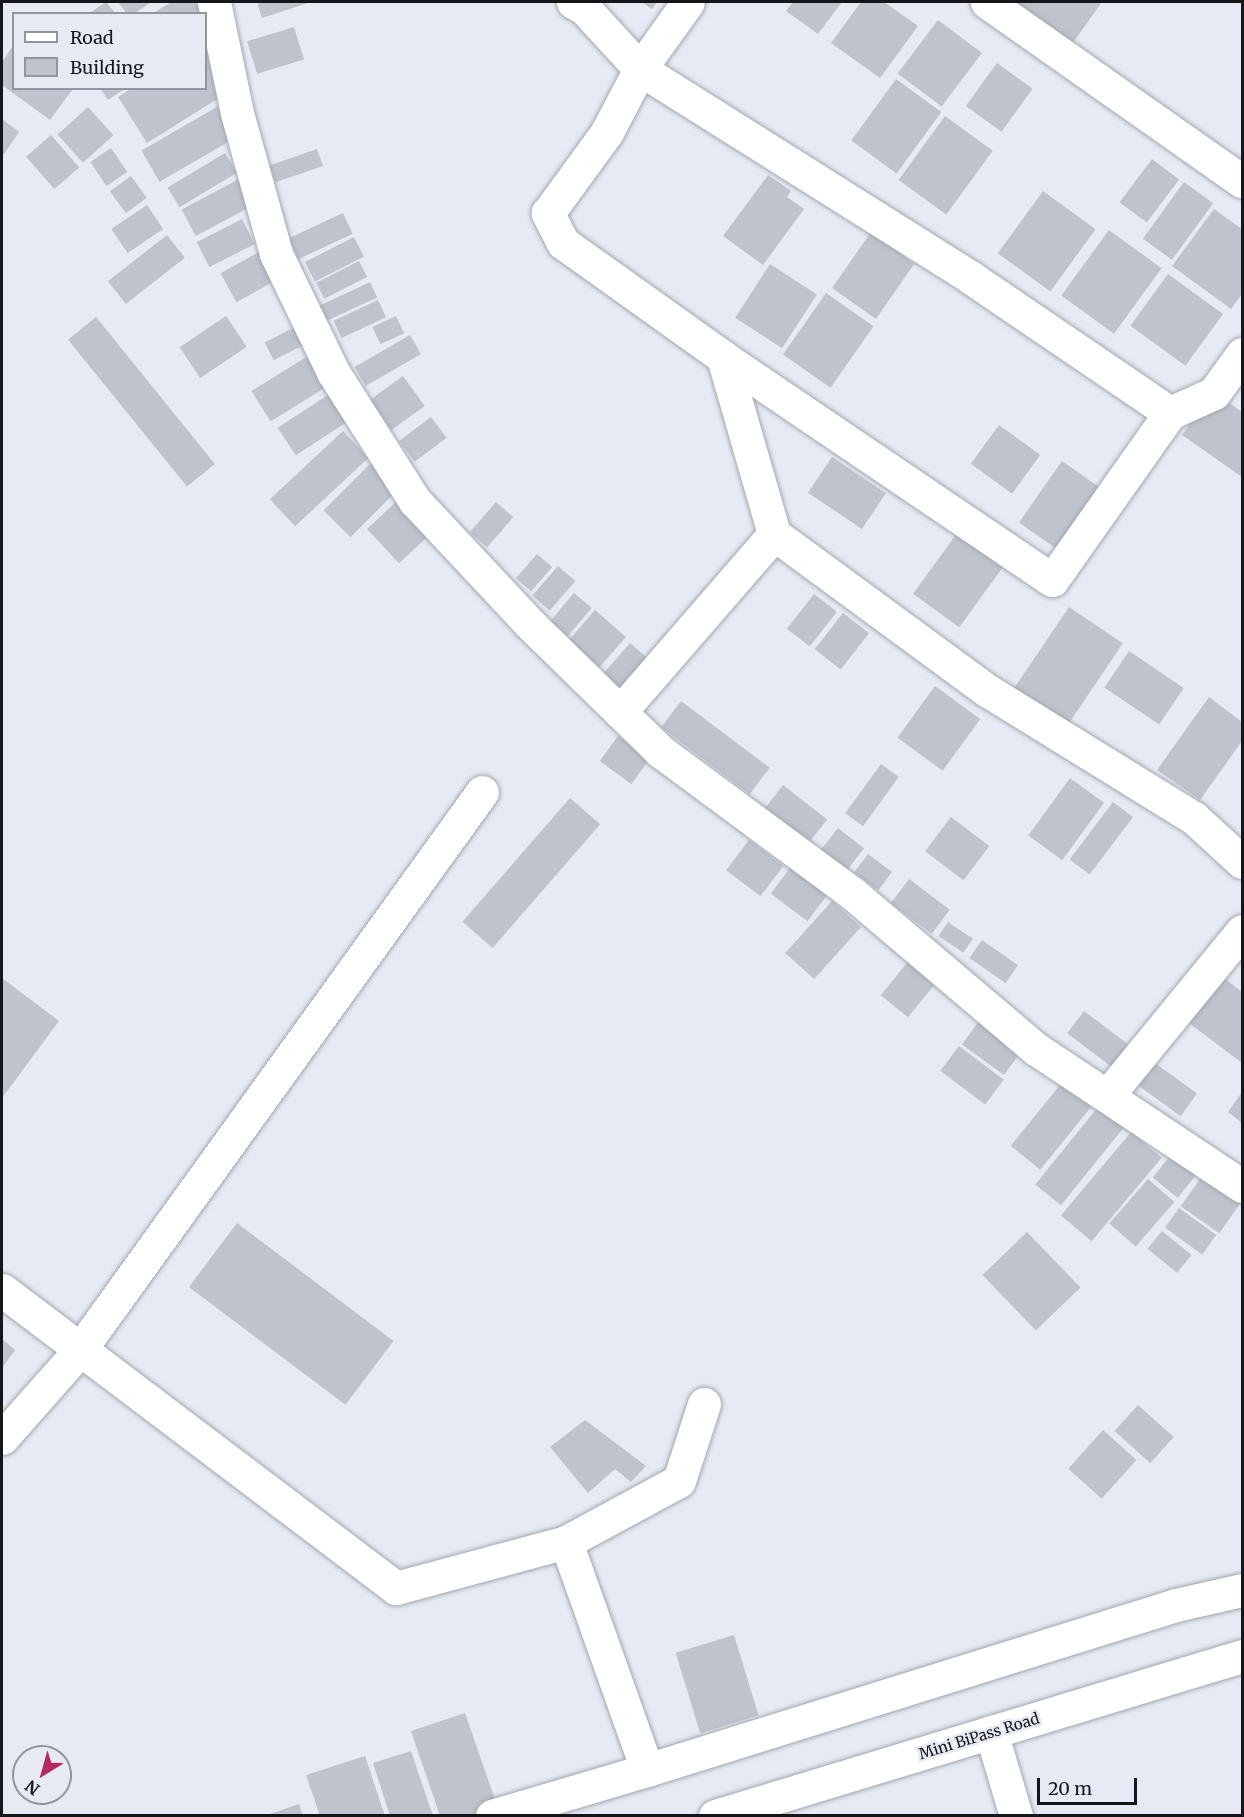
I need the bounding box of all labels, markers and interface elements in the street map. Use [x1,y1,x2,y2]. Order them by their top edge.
legend [12,12,207,90]
text: Road [70,26,114,49]
text: Building [70,56,144,79]
street label: Mini BiPass Road [917,1709,1041,1763]
north arrow [12,1745,72,1805]
scale bar [1040,1766,1140,1804]
text: N [21,1776,43,1800]
text: 20 m [1048,1777,1092,1800]

